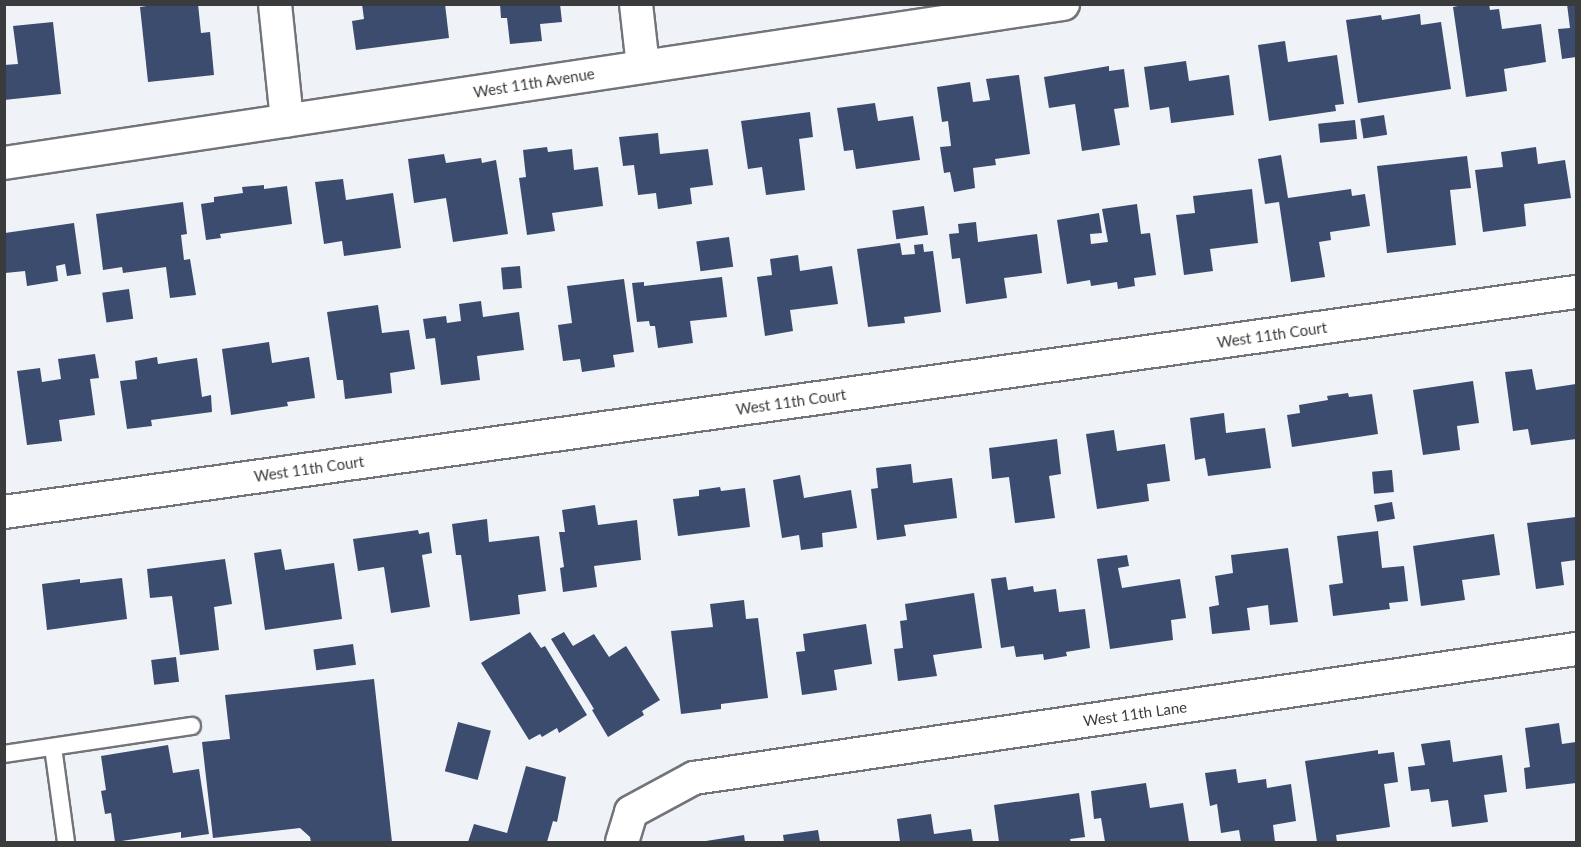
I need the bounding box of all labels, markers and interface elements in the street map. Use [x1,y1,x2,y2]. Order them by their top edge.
street label: West 11th Avenue [472,64,596,102]
street label: West 11th Court [1216,318,1328,352]
street label: West 11th Court [735,385,847,419]
street label: West 11th Court [253,452,365,486]
street label: West 11th Lane [1082,698,1188,730]

